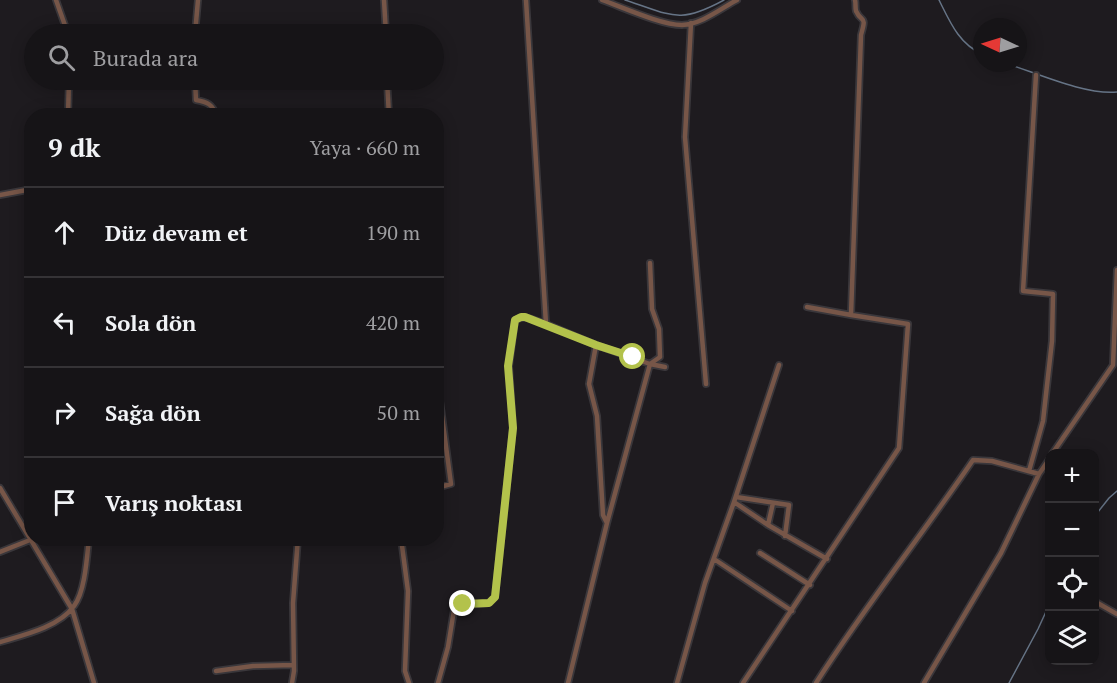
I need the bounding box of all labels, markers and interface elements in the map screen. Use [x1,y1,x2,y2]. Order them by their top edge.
north arrow [973,18,1027,72]
search box [24,24,444,90]
icon: search [45,41,78,74]
text: Burada ara [93,43,198,72]
text: 9 dk [48,130,100,164]
text: Yaya · 660 m [310,134,420,161]
icon: ahead [48,216,81,249]
text: Düz devam et [105,218,248,247]
text: 190 m [366,219,420,246]
icon: left [48,306,81,339]
text: Sola dön [105,308,196,337]
text: 420 m [366,309,420,336]
route start [619,343,645,369]
icon: right [48,396,81,429]
text: Sağa dön [105,398,201,427]
text: 50 m [377,399,420,426]
map controls [1045,449,1099,665]
button: + [1045,449,1099,503]
icon: arrive [48,486,81,519]
text: Varış noktası [105,488,243,517]
button: − [1045,503,1099,557]
button: locate [1045,557,1099,611]
route end [449,590,475,616]
button: layers [1045,611,1099,665]

